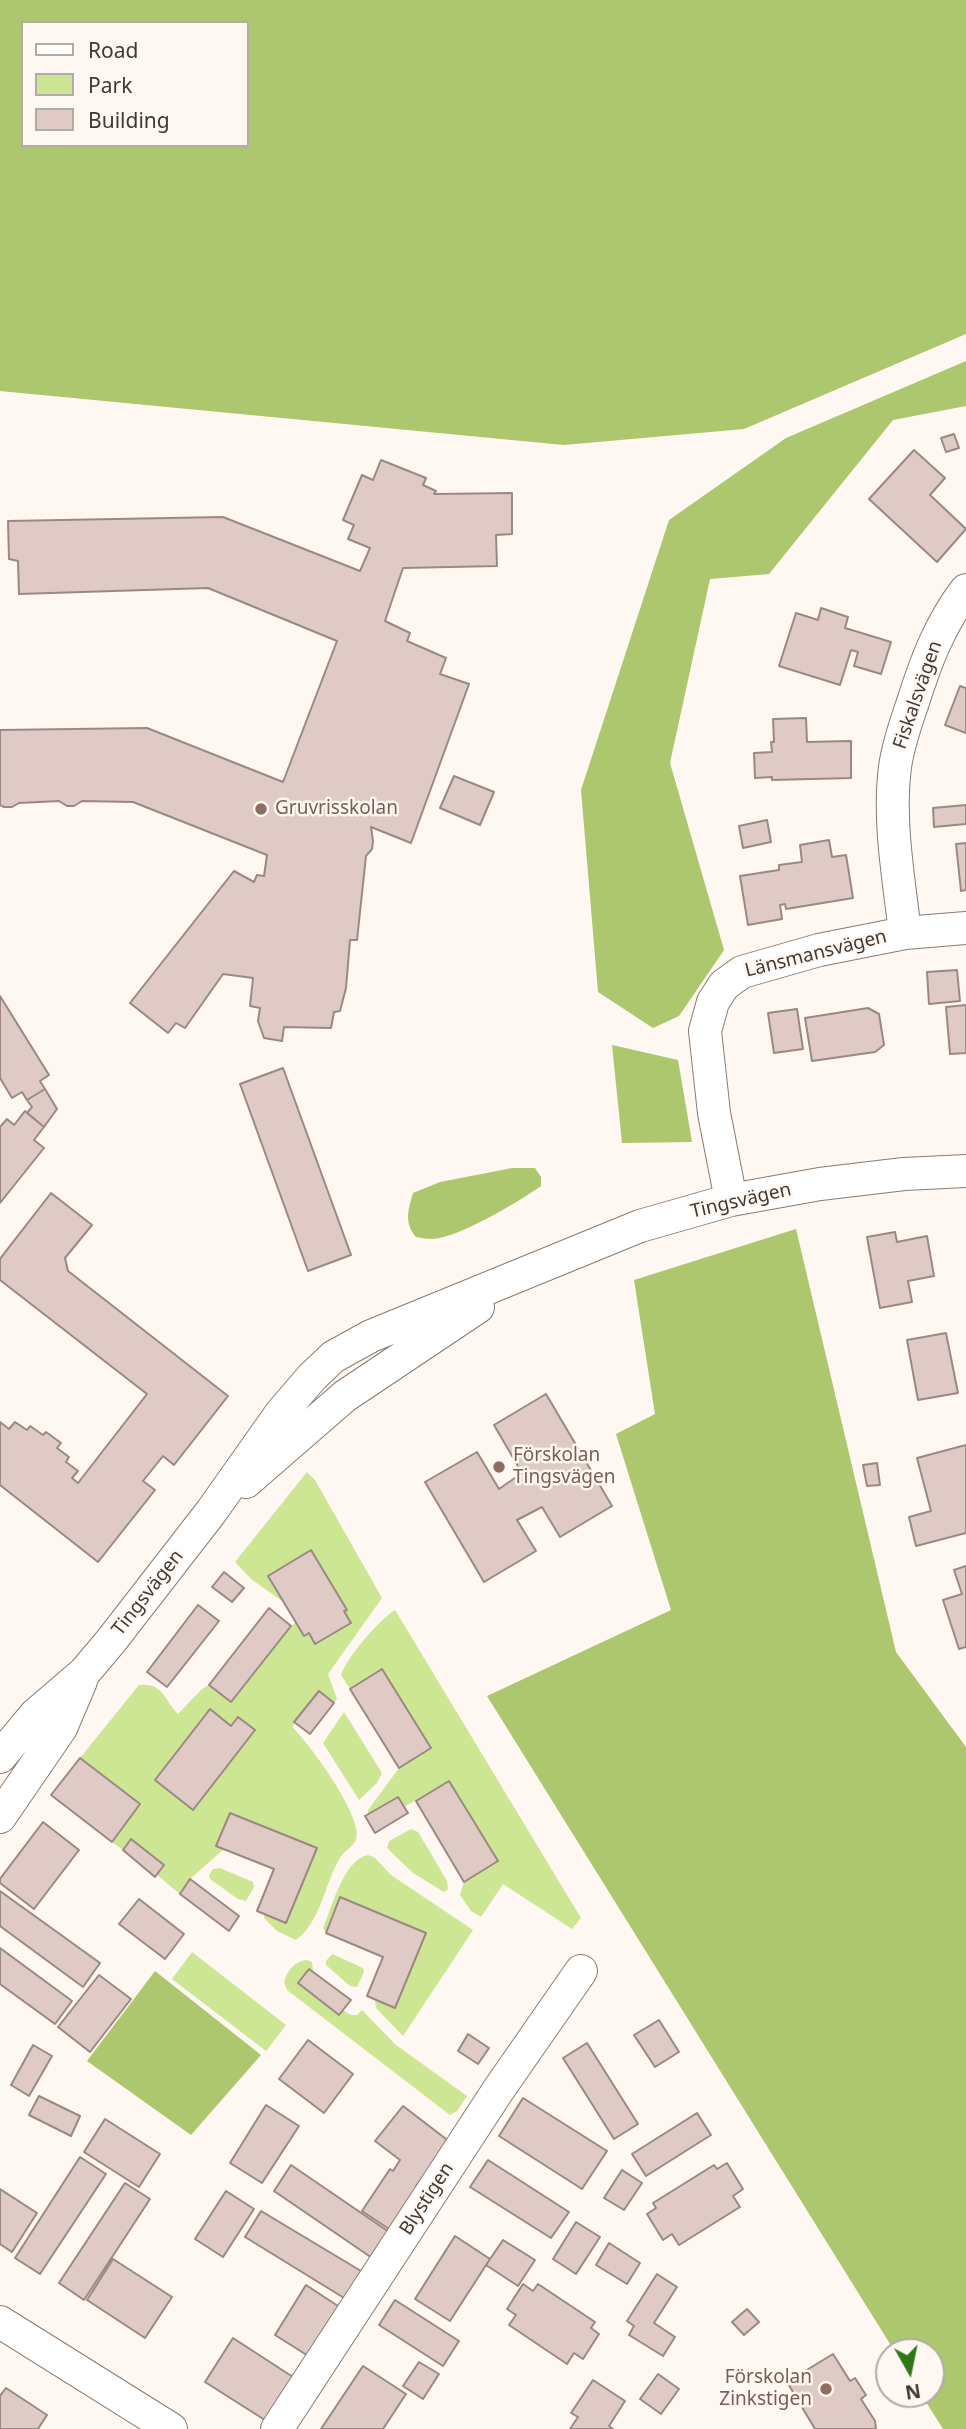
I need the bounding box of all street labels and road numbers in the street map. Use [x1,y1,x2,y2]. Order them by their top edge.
street label: Fiskalsvägen [889,638,947,752]
street label: Länsmansvägen [743,925,889,983]
street label: Tingsvägen [689,1178,793,1224]
street label: Tingsvägen [107,1546,189,1640]
street label: Blystigen [395,2158,459,2240]

